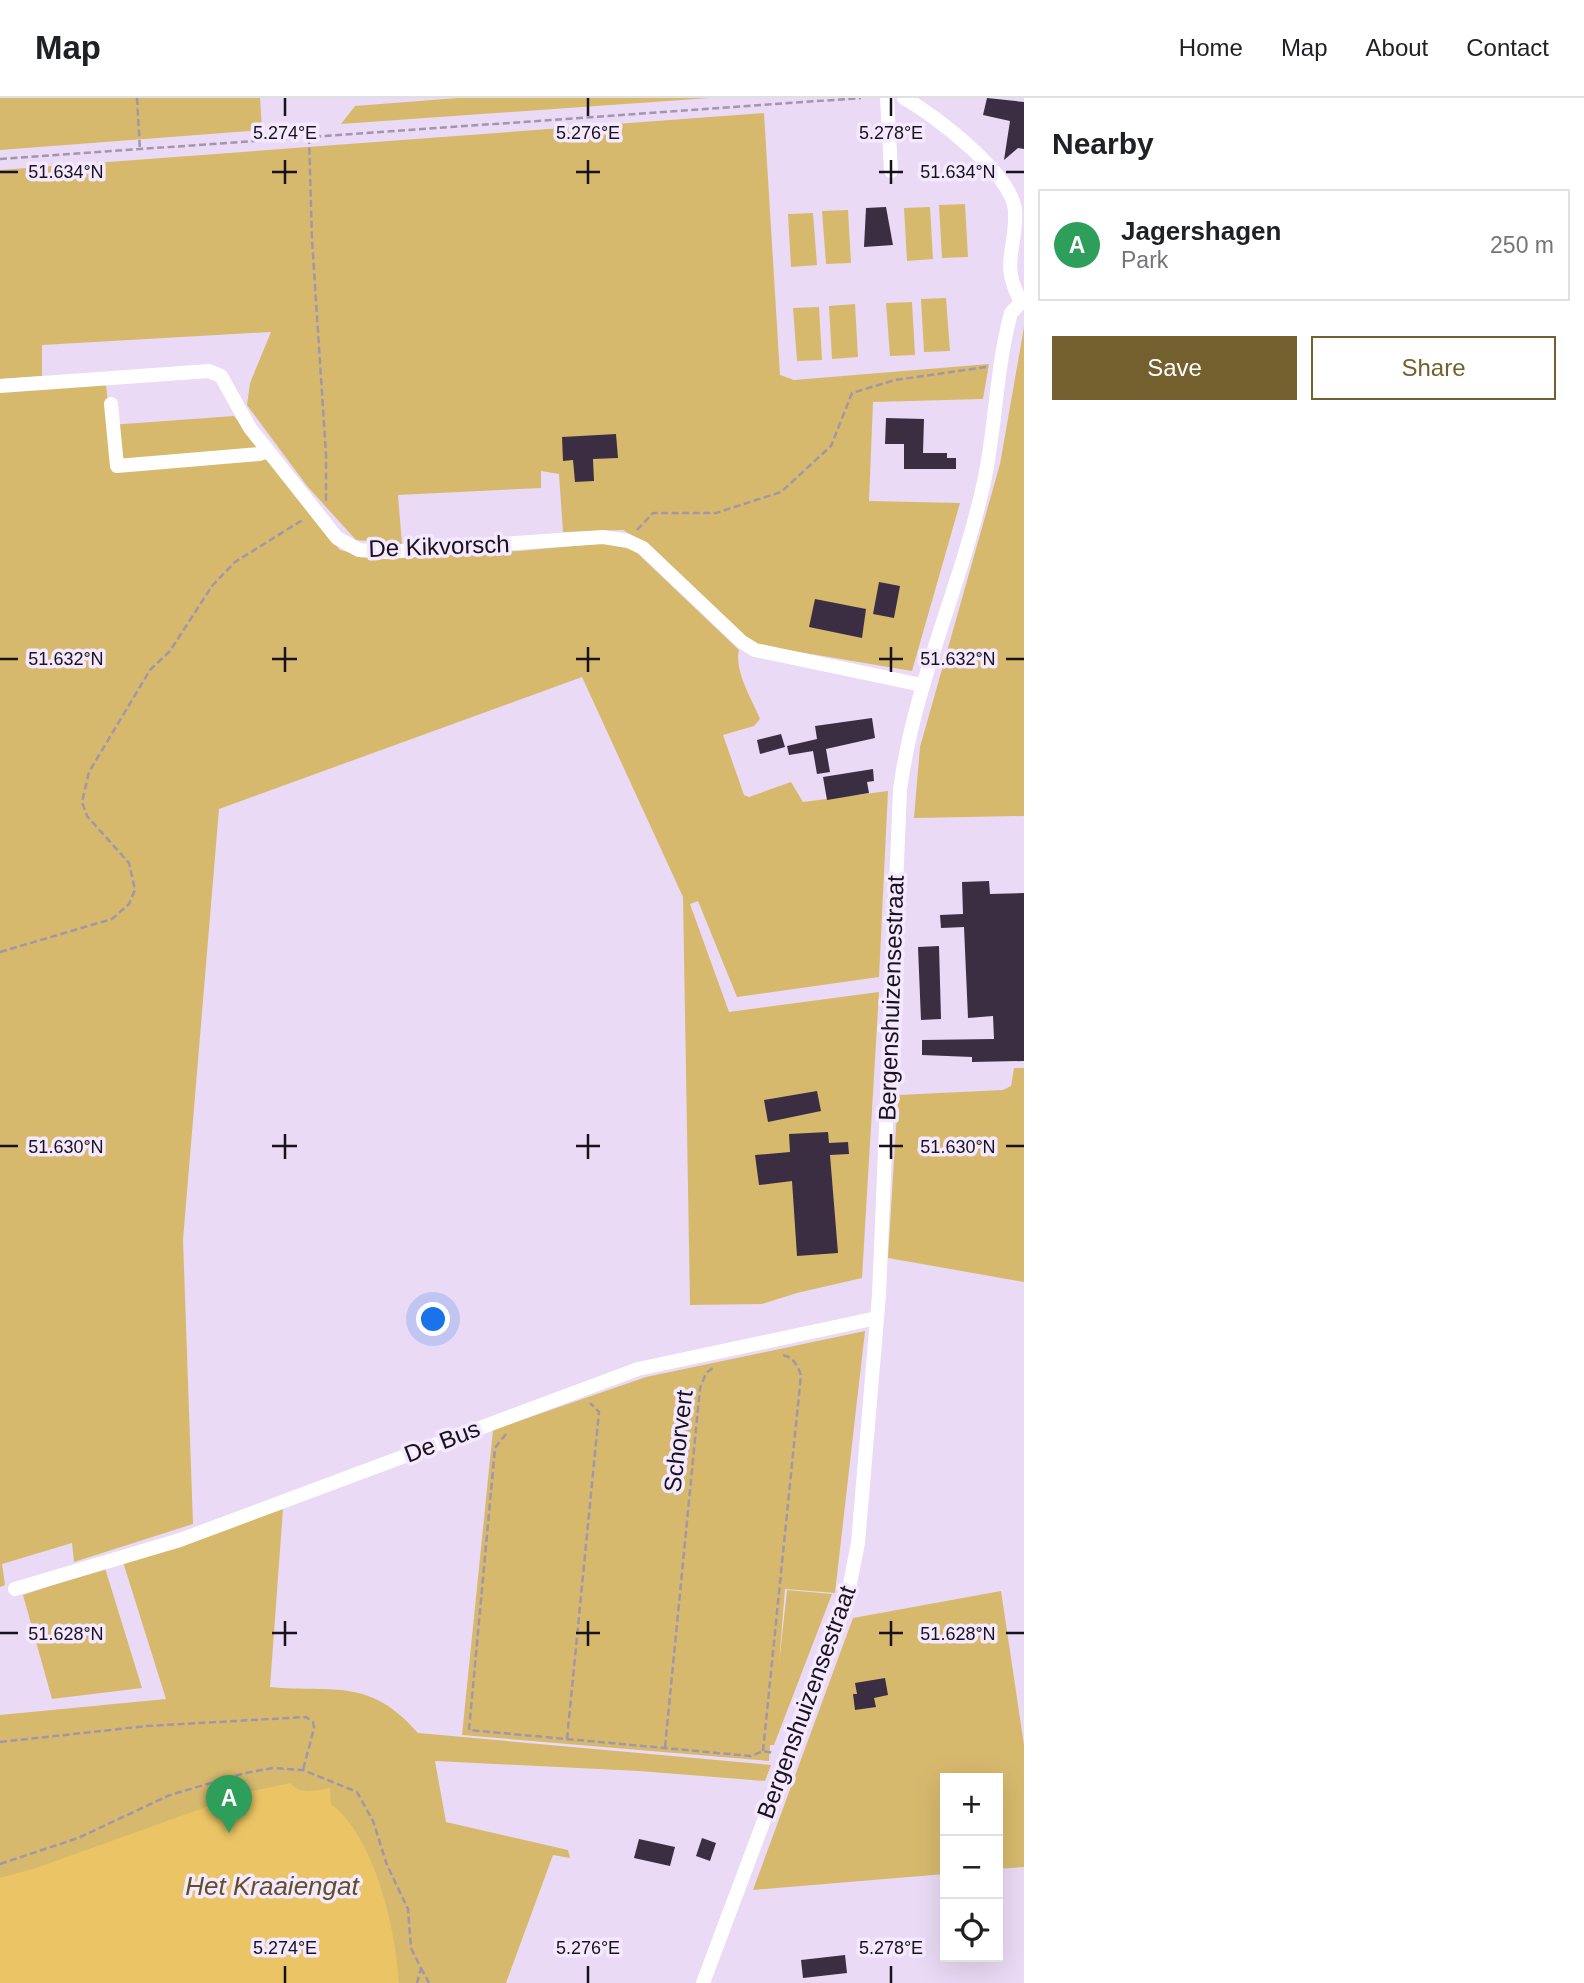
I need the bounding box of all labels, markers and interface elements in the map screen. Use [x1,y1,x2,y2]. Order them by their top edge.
text: Map [35,29,101,66]
text: Home [1179,34,1243,61]
text: Map [1281,34,1328,61]
text: About [1366,34,1428,61]
text: Contact [1466,34,1549,61]
text: 5.274°E [253,123,317,143]
text: 5.276°E [556,123,620,143]
text: 5.278°E [859,123,923,143]
text: Nearby [1052,127,1154,160]
text: 51.634°N [28,162,104,182]
text: 51.634°N [920,162,996,182]
text: Jagershagen [1121,216,1281,246]
text: A [1069,232,1085,258]
text: 250 m [1490,232,1554,258]
text: Park [1121,247,1168,273]
button: Save [1052,336,1297,400]
button: Share [1311,336,1556,400]
street label: De Kikvorsch [368,530,510,562]
text: 51.632°N [28,649,104,669]
text: 51.632°N [920,649,996,669]
street label: Bergenshuizensestraat [873,875,909,1121]
text: 51.630°N [28,1137,104,1157]
text: 51.630°N [920,1137,996,1157]
your location [416,1302,450,1336]
street label: Schorvert [658,1388,698,1494]
street label: De Bus [400,1414,484,1468]
street label: Bergenshuizensestraat [751,1582,861,1822]
text: 51.628°N [28,1624,104,1644]
text: 51.628°N [920,1624,996,1644]
map controls [940,1773,1003,1962]
button: + [940,1773,1003,1836]
pin: A [206,1775,252,1833]
button: − [940,1836,1003,1899]
water label: Het Kraaiengat [185,1871,360,1901]
button: locate [940,1899,1003,1962]
text: 5.274°E [253,1938,317,1958]
text: 5.276°E [556,1938,620,1958]
text: 5.278°E [859,1938,923,1958]

